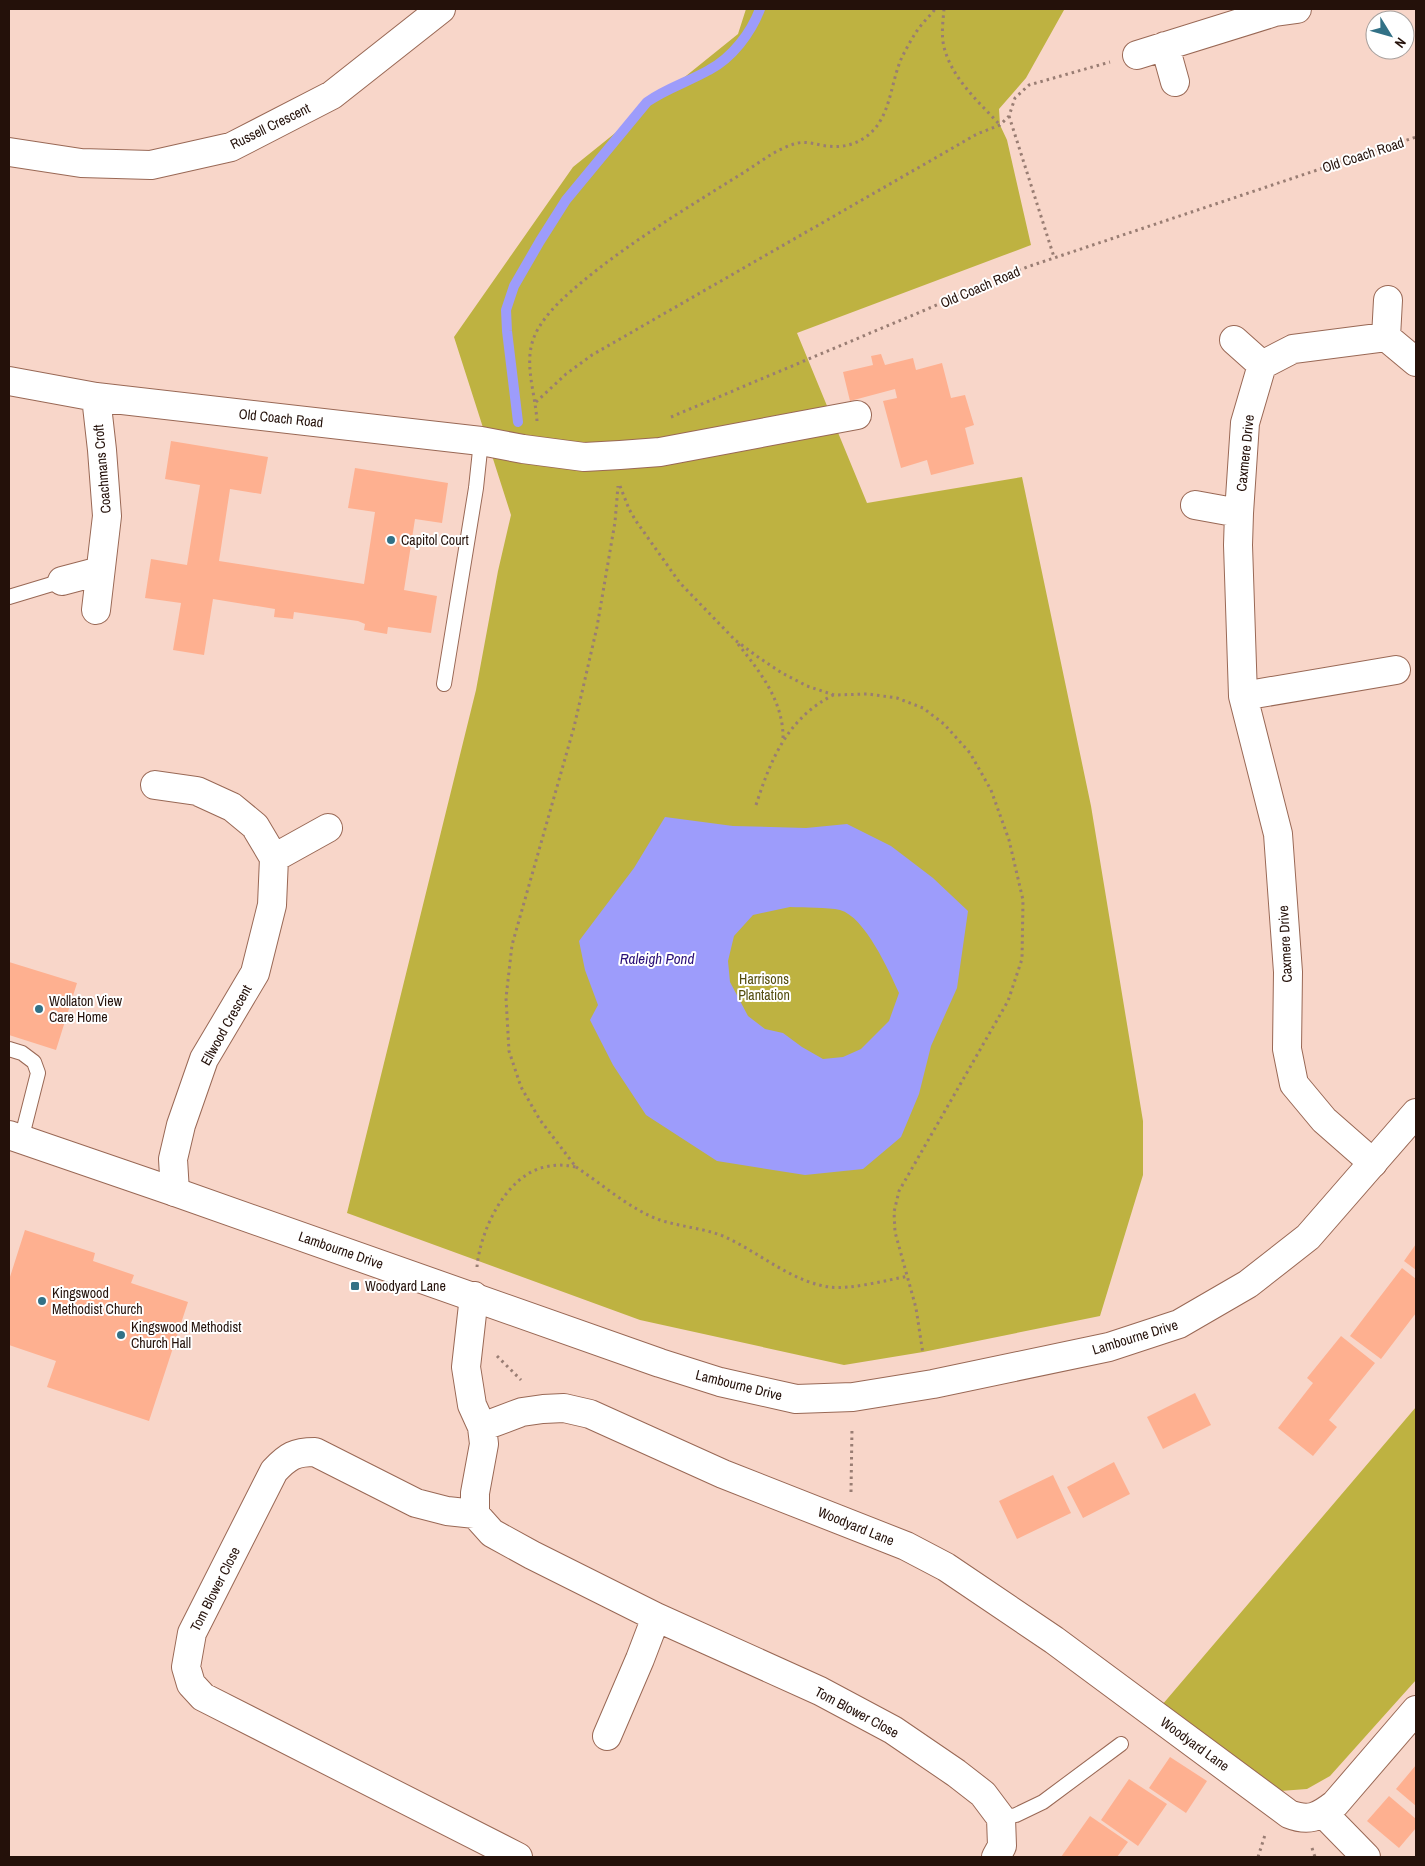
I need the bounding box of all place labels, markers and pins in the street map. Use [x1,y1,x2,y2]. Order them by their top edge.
place label: Capitol Court [401,531,469,549]
marker: Capitol Court [385,534,397,546]
place label: Wollaton View Care Home [49,992,123,1026]
marker: Wollaton View Care Home [33,1003,45,1015]
place label: Woodyard Lane [365,1277,446,1295]
marker: Woodyard Lane [349,1280,361,1292]
place label: Kingswood Methodist Church [52,1284,143,1318]
marker: Kingswood Methodist Church [36,1295,48,1307]
place label: Kingswood Methodist Church Hall [131,1318,241,1352]
marker: Kingswood Methodist Church Hall [115,1329,127,1341]

